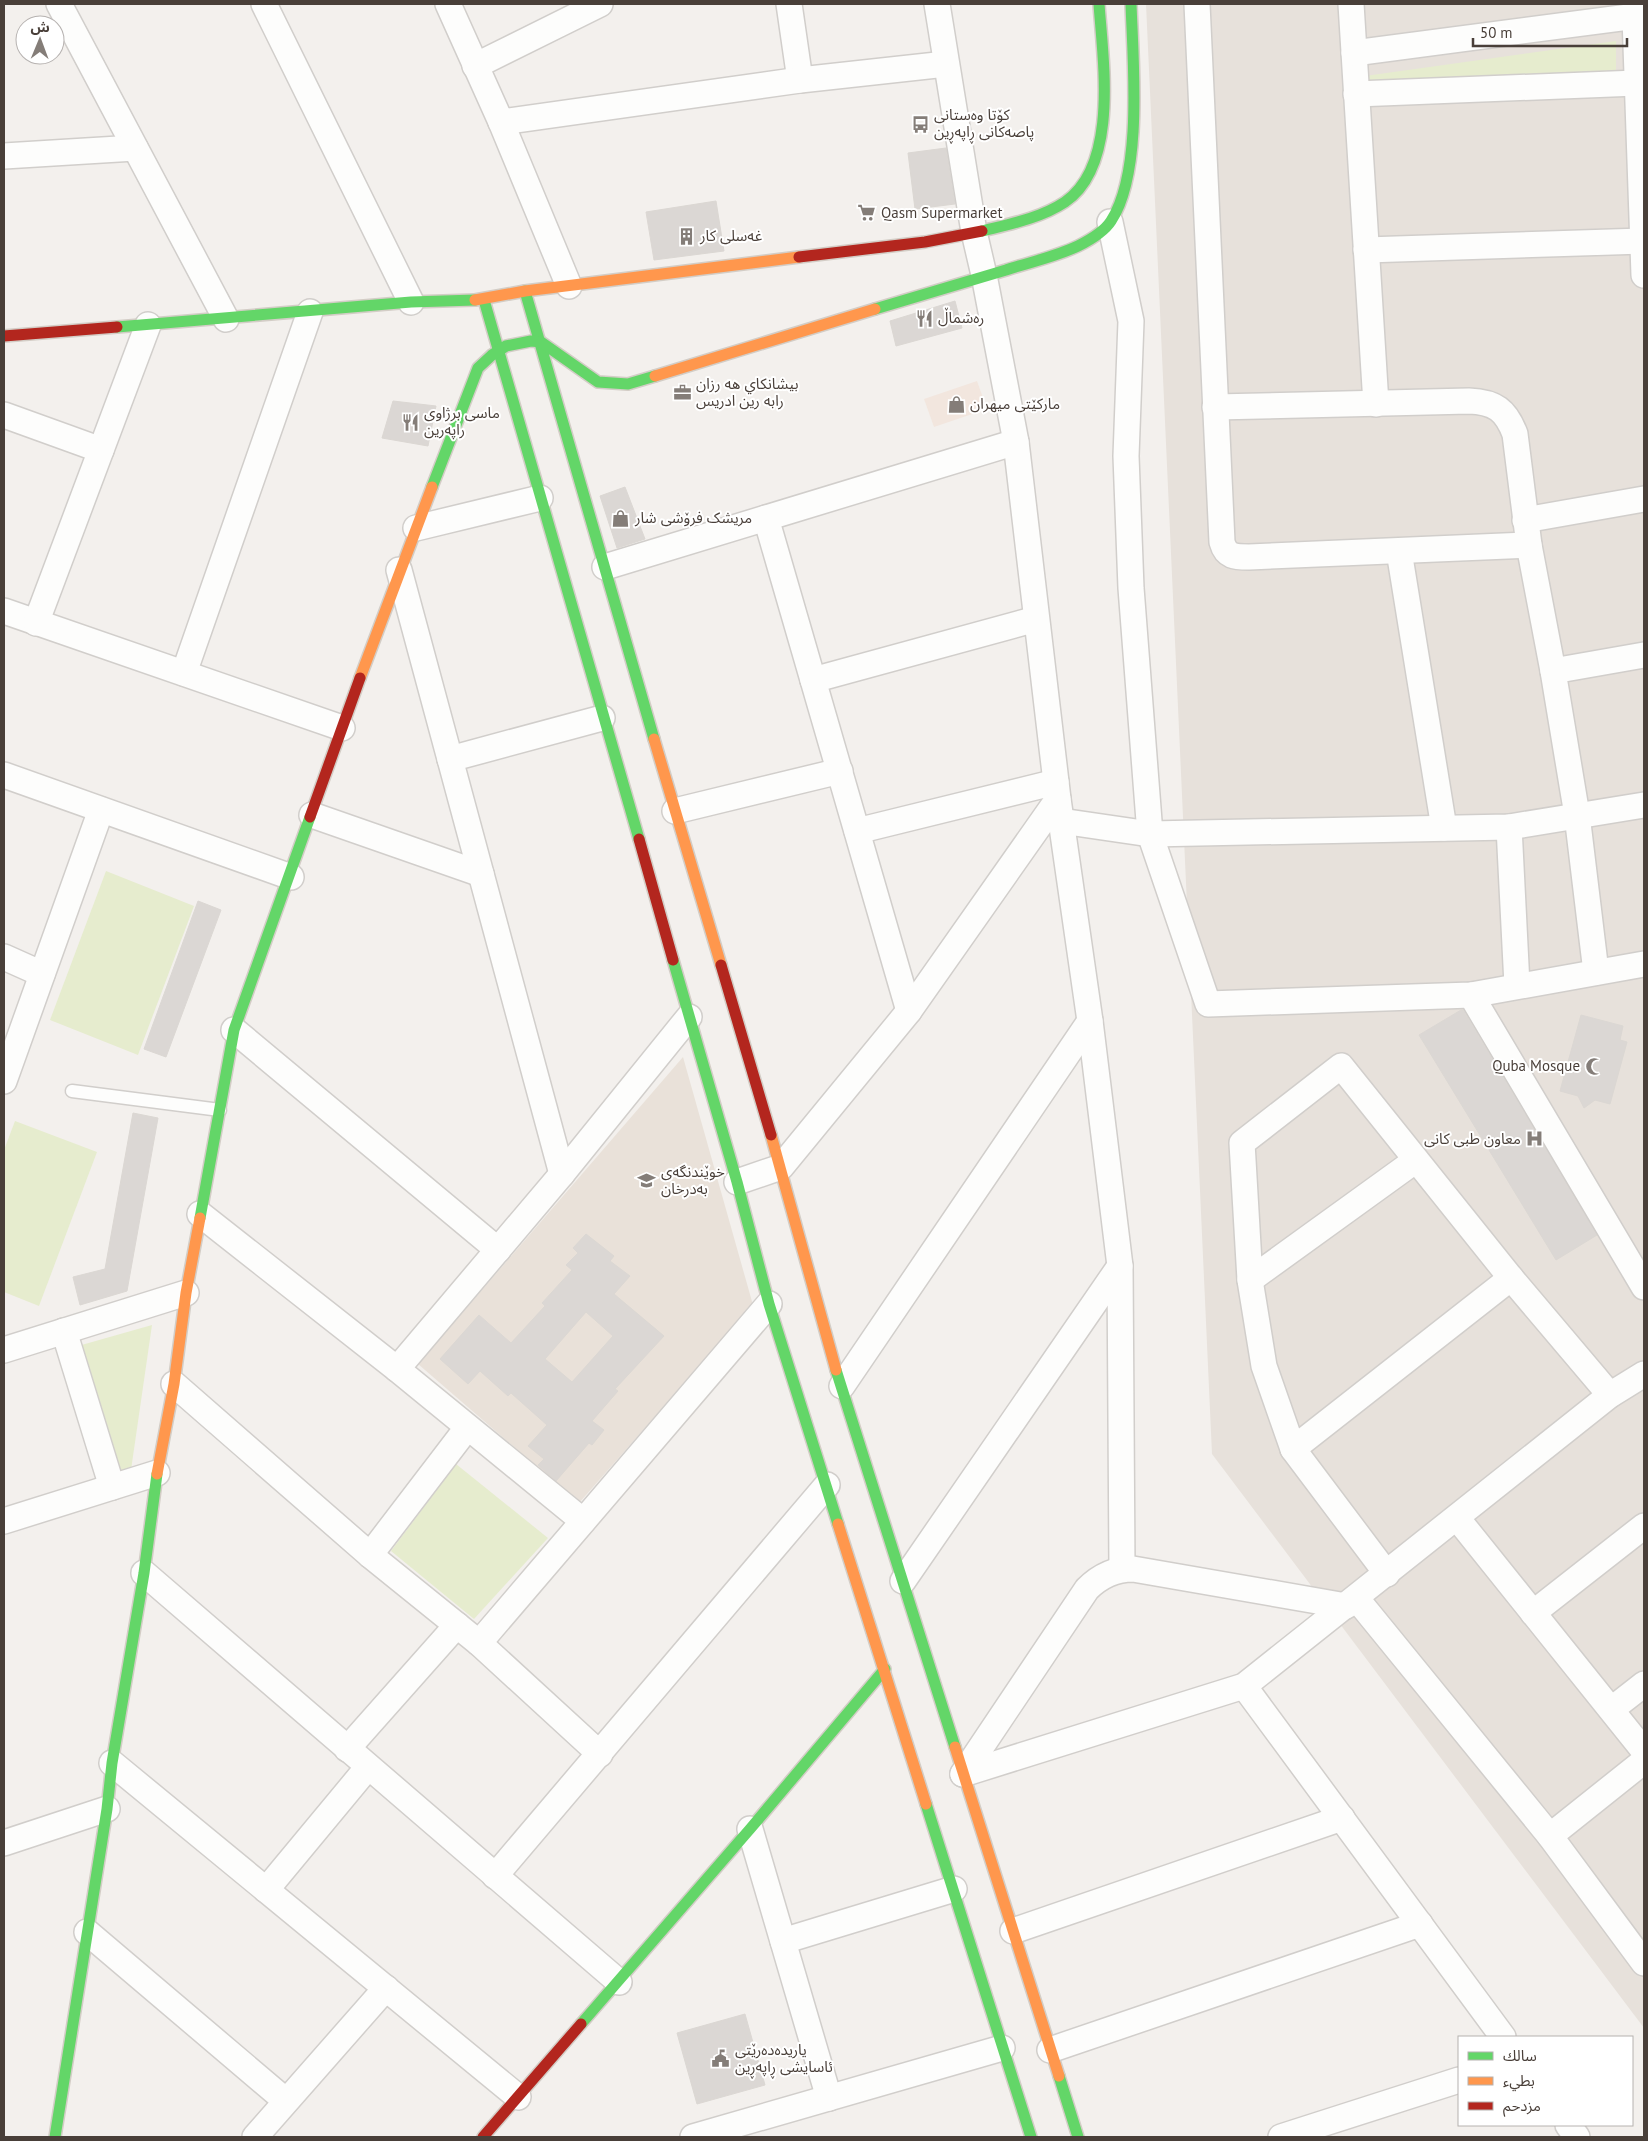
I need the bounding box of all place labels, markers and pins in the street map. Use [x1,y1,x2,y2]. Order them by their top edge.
place label: كۆتا وەستانی پاصەکانی ڕاپەڕین [934,105,1034,144]
bus stop icon: كۆتا وەستانی پاصەکانی ڕاپەڕین [910,114,930,134]
supermarket icon: Qasm Supermarket [857,203,877,223]
place label: Qasm Supermarket [881,203,1003,222]
building icon: غەسلی کار [676,226,696,246]
place label: غەسلی کار [699,226,763,245]
place label: رەشماڵ [938,307,984,327]
restaurant icon: رەشماڵ [914,308,934,328]
place label: بيشانكاي هه رزان رابه رين ادريس [696,374,799,410]
office icon: بيشانكاي هه رزان رابه رين ادريس [672,383,692,403]
shop icon: مارکێتی میهران [946,394,966,414]
place label: مارکێتی میهران [970,394,1060,413]
place label: ماسی برژاوی راپەرین [424,403,500,440]
restaurant icon: ماسی برژاوی راپەرین [400,412,420,432]
shop icon: مریشک فرۆشی شار [611,508,631,528]
place label: مریشک فرۆشی شار [634,508,752,527]
place label: Quba Mosque [1492,1056,1580,1075]
mosque icon: Quba Mosque [1584,1056,1604,1076]
place label: معاون طبی کانی [1424,1129,1521,1148]
hospital icon: معاون طبی کانی [1525,1129,1545,1149]
place label: خوێندنگەی بەدرخان [661,1162,725,1198]
school or university icon: خوێندنگەی بەدرخان [637,1171,657,1191]
place label: یاریدەدەرێتی ئاسایشی ڕاپەڕین [735,2040,833,2079]
public building icon: یاریدەدەرێتی ئاسایشی ڕاپەڕین [711,2049,731,2069]

